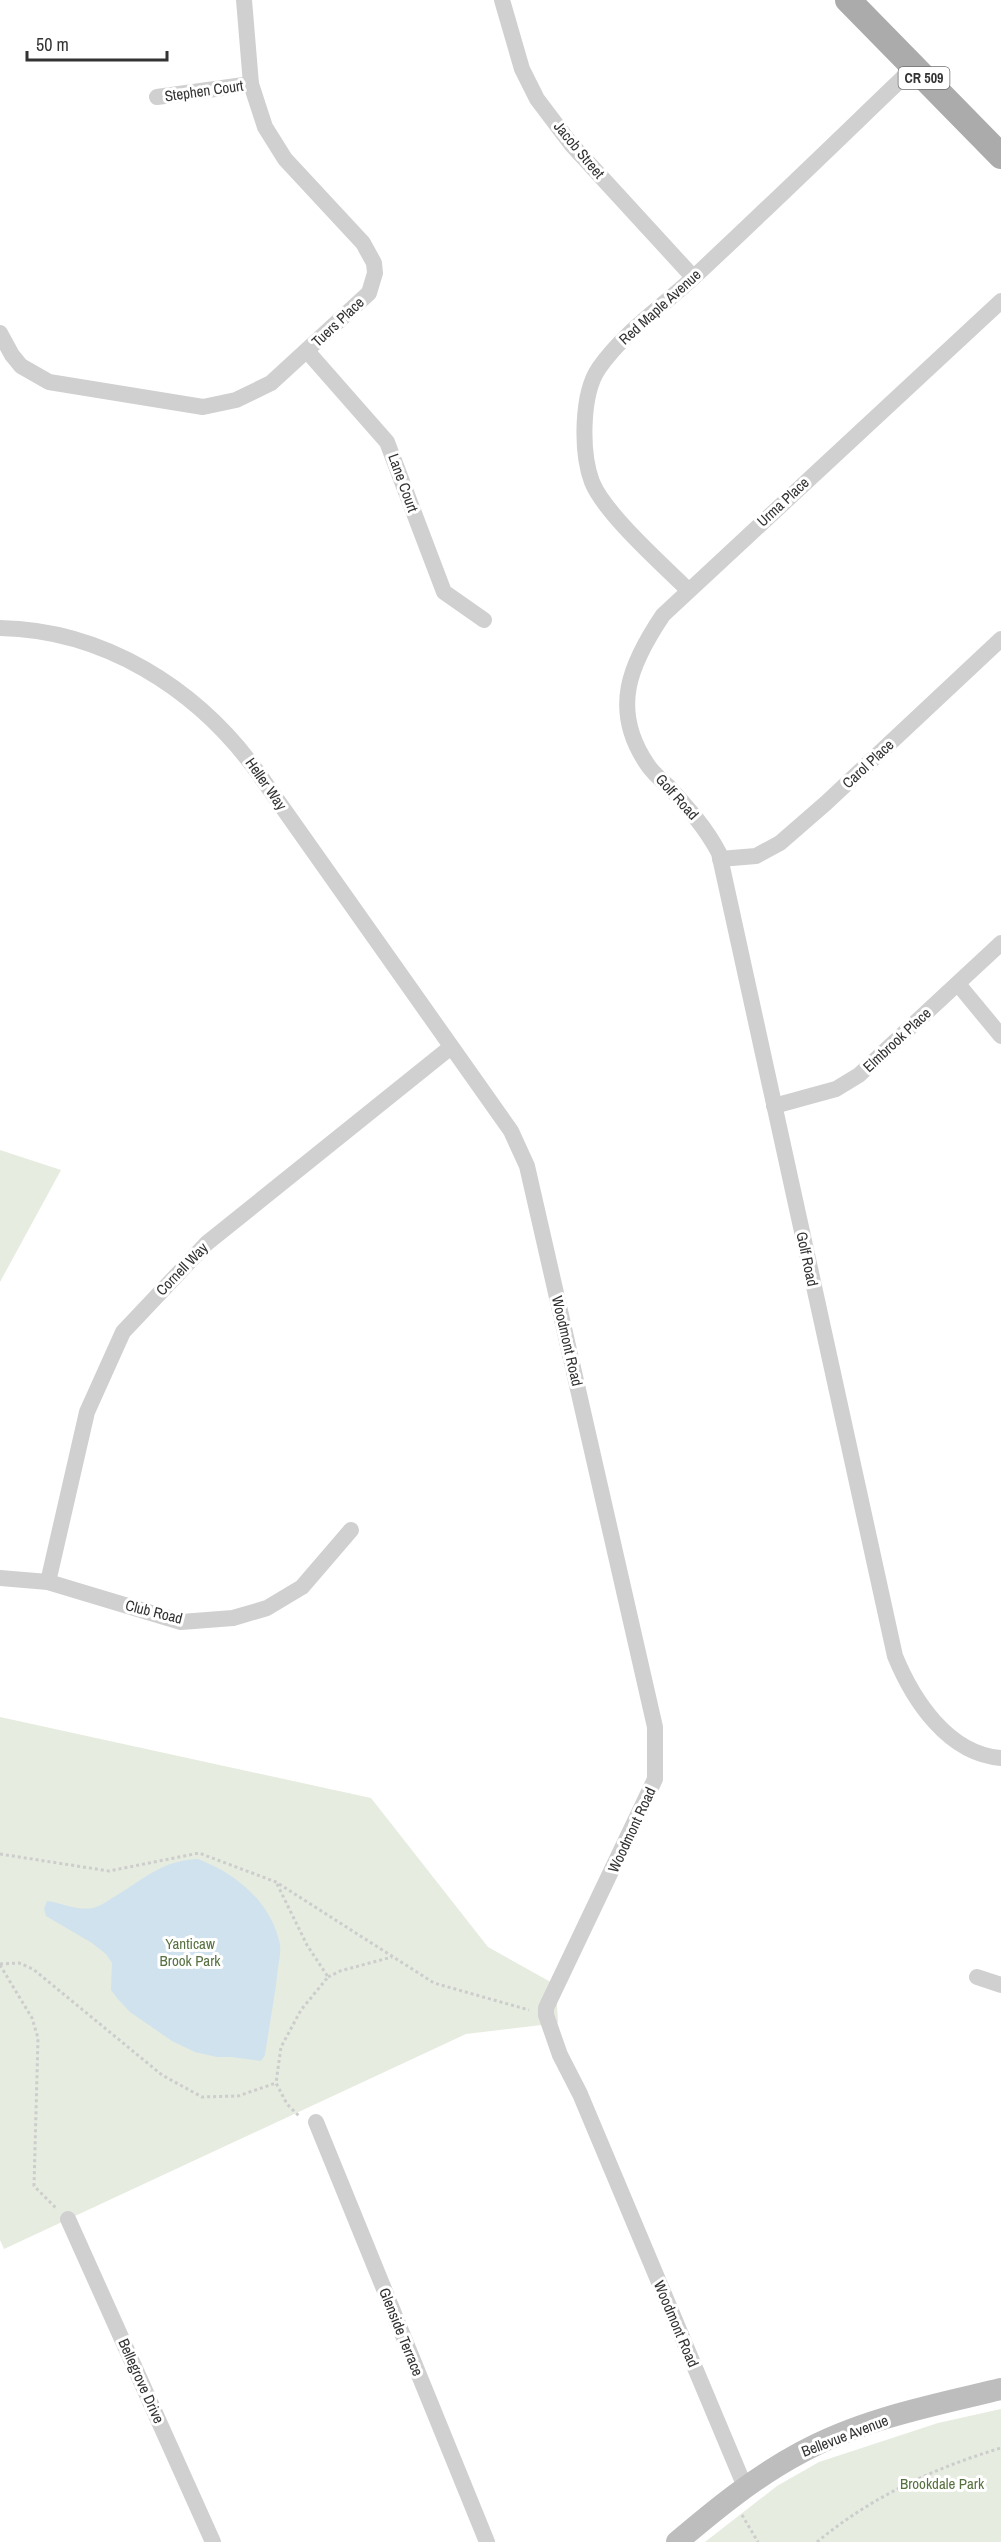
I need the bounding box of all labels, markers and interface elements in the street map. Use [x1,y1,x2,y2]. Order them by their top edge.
scale bar [27,24,166,62]
text: 50 m [36,32,69,57]
road number: CR 509 [898,67,950,89]
street label: Stephen Court [163,75,245,106]
street label: Jacob Street [549,116,610,183]
street label: Red Maple Avenue [614,264,705,349]
street label: Tuers Place [307,292,369,351]
street label: Lane Court [383,451,424,516]
street label: Urma Place [752,472,813,531]
street label: Carol Place [837,734,898,793]
street label: Heller Way [241,753,293,815]
street label: Golf Road [651,769,704,824]
street label: Elmbrook Place [858,1002,935,1077]
street label: Golf Road [791,1230,824,1288]
street label: Cornell Way [151,1237,213,1300]
street label: Woodmont Road [547,1294,588,1388]
street label: Club Road [123,1594,185,1629]
street label: Woodmont Road [603,1784,661,1876]
park label: Yanticaw Brook Park [160,1933,221,1971]
street label: Woodmont Road [649,2277,704,2370]
street label: Glenside Terrace [374,2285,429,2379]
street label: Bellegrove Drive [113,2335,170,2427]
street label: Bellevue Avenue [798,2409,891,2462]
park label: Brookdale Park [900,2473,985,2494]

